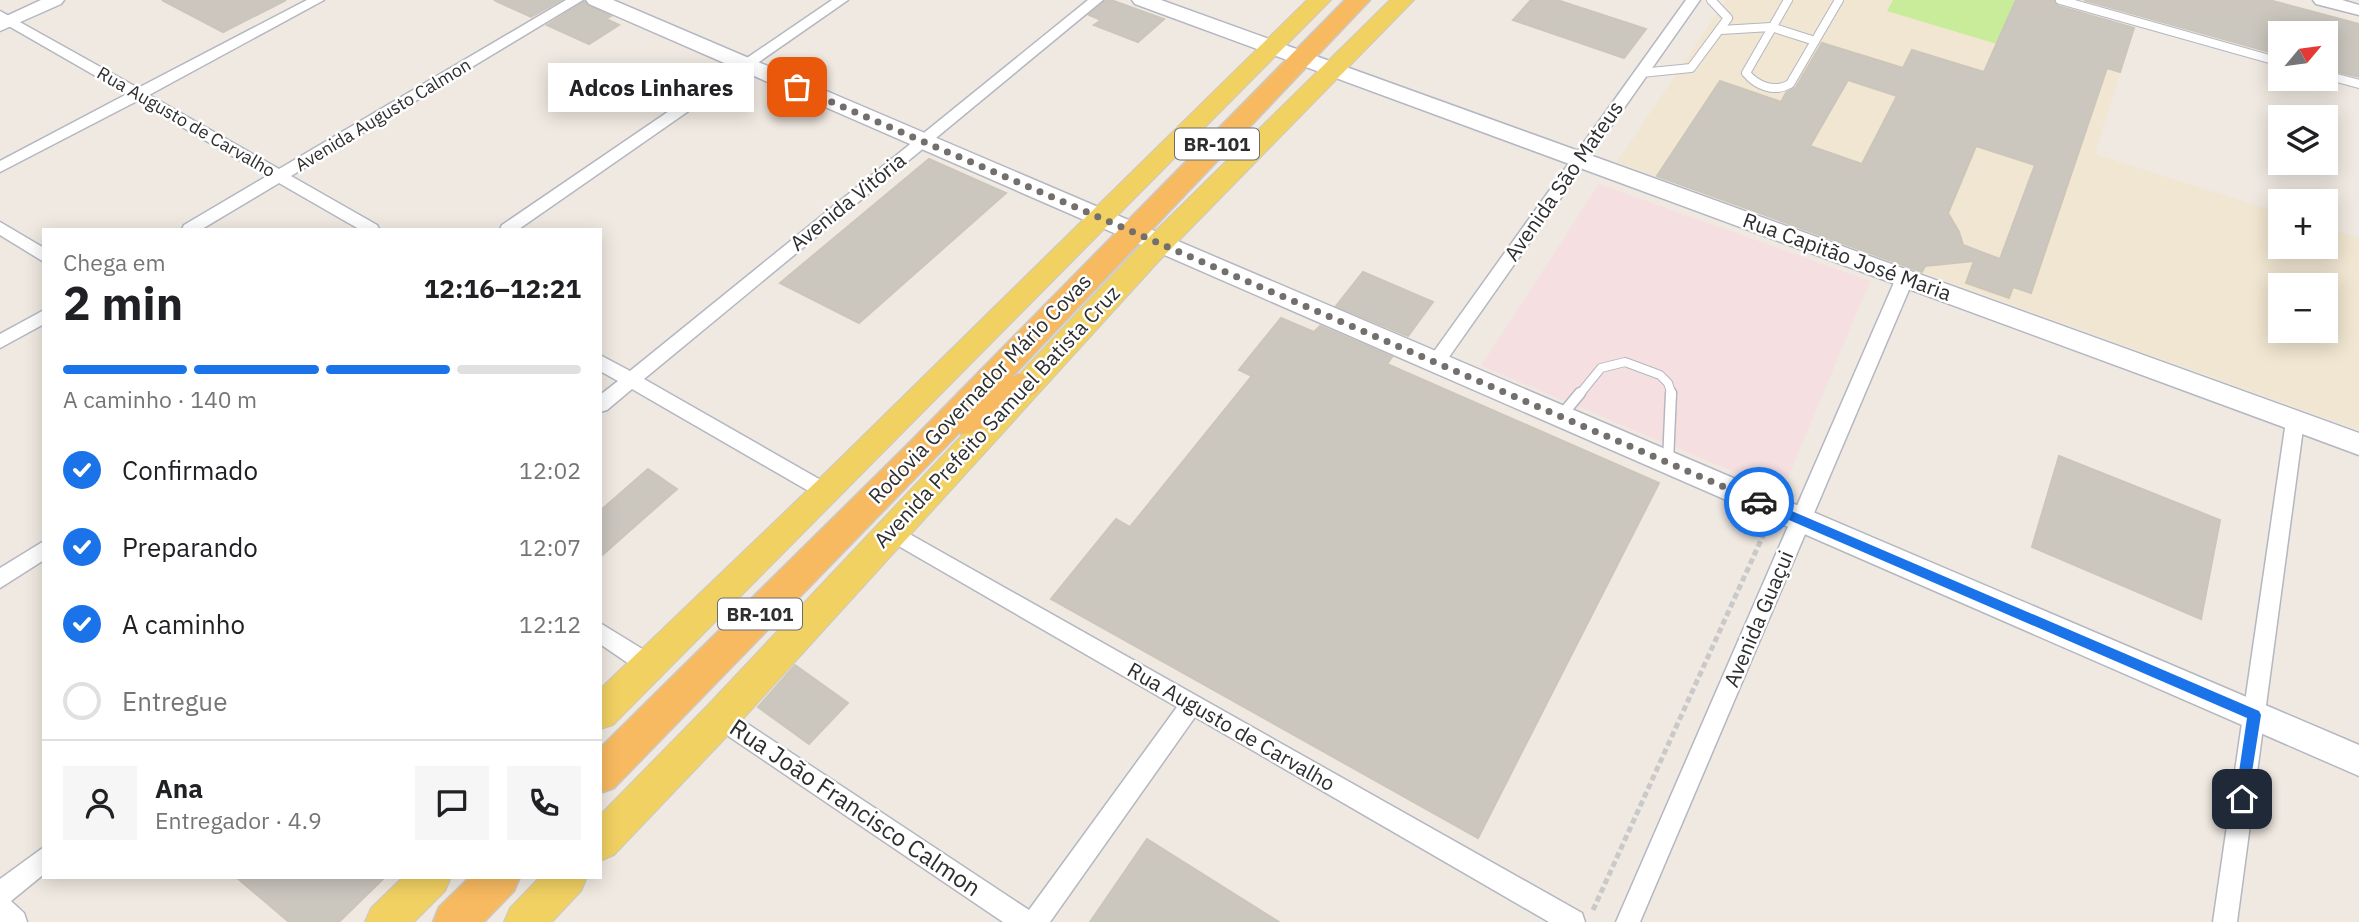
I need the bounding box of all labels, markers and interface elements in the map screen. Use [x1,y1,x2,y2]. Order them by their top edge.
north arrow [2268,21,2338,91]
map controls [2268,21,2338,343]
street label: Avenida Augusto Calmon [291,53,475,176]
pin [767,57,827,117]
street label: Rua Augusto de Carvalho [93,61,279,182]
callout: Adcos Linhares [548,62,755,112]
icon: bag [778,68,816,106]
text: Adcos Linhares [569,72,733,102]
street label: Avenida São Mateus [1497,95,1629,266]
button: layers [2268,105,2338,175]
road number: BR-101 [1175,128,1259,160]
street label: Avenida Vitória [784,146,911,257]
button: + [2268,189,2338,259]
street label: Rua Capitão José Maria [1739,205,1956,307]
text: Chega em [63,247,165,277]
street label: Rodovia Governador Mário Covas [862,267,1097,509]
text: 12:16–12:21 [424,271,581,305]
text: 2 min [63,273,183,333]
button: − [2268,273,2338,343]
street label: Avenida Prefeito Samuel Batista Cruz [867,279,1126,553]
text: A caminho · 140 m [63,384,257,414]
icon: check [63,451,101,489]
text: Confirmado [122,453,258,487]
text: 12:02 [519,455,581,485]
courier [1724,467,1794,537]
icon: car [1740,483,1778,521]
icon: check [63,528,101,566]
text: Preparando [122,530,258,564]
text: 12:07 [519,532,581,562]
street label: Avenida Guaçui [1717,546,1799,691]
road number: BR-101 [718,598,802,629]
icon: check [63,605,101,643]
text: A caminho [122,607,245,641]
text: 12:12 [519,609,581,639]
street label: Rua Augusto de Carvalho [1123,655,1340,797]
text: Entregue [122,684,227,718]
street label: Rua João Francisco Calmon [724,711,987,903]
button: person [63,766,137,840]
button: chat [415,766,489,840]
button: phone [507,766,581,840]
pin [2212,769,2272,829]
text: Ana [155,771,203,805]
icon: home [2223,780,2261,818]
text: Entregador · 4.9 [155,805,322,835]

